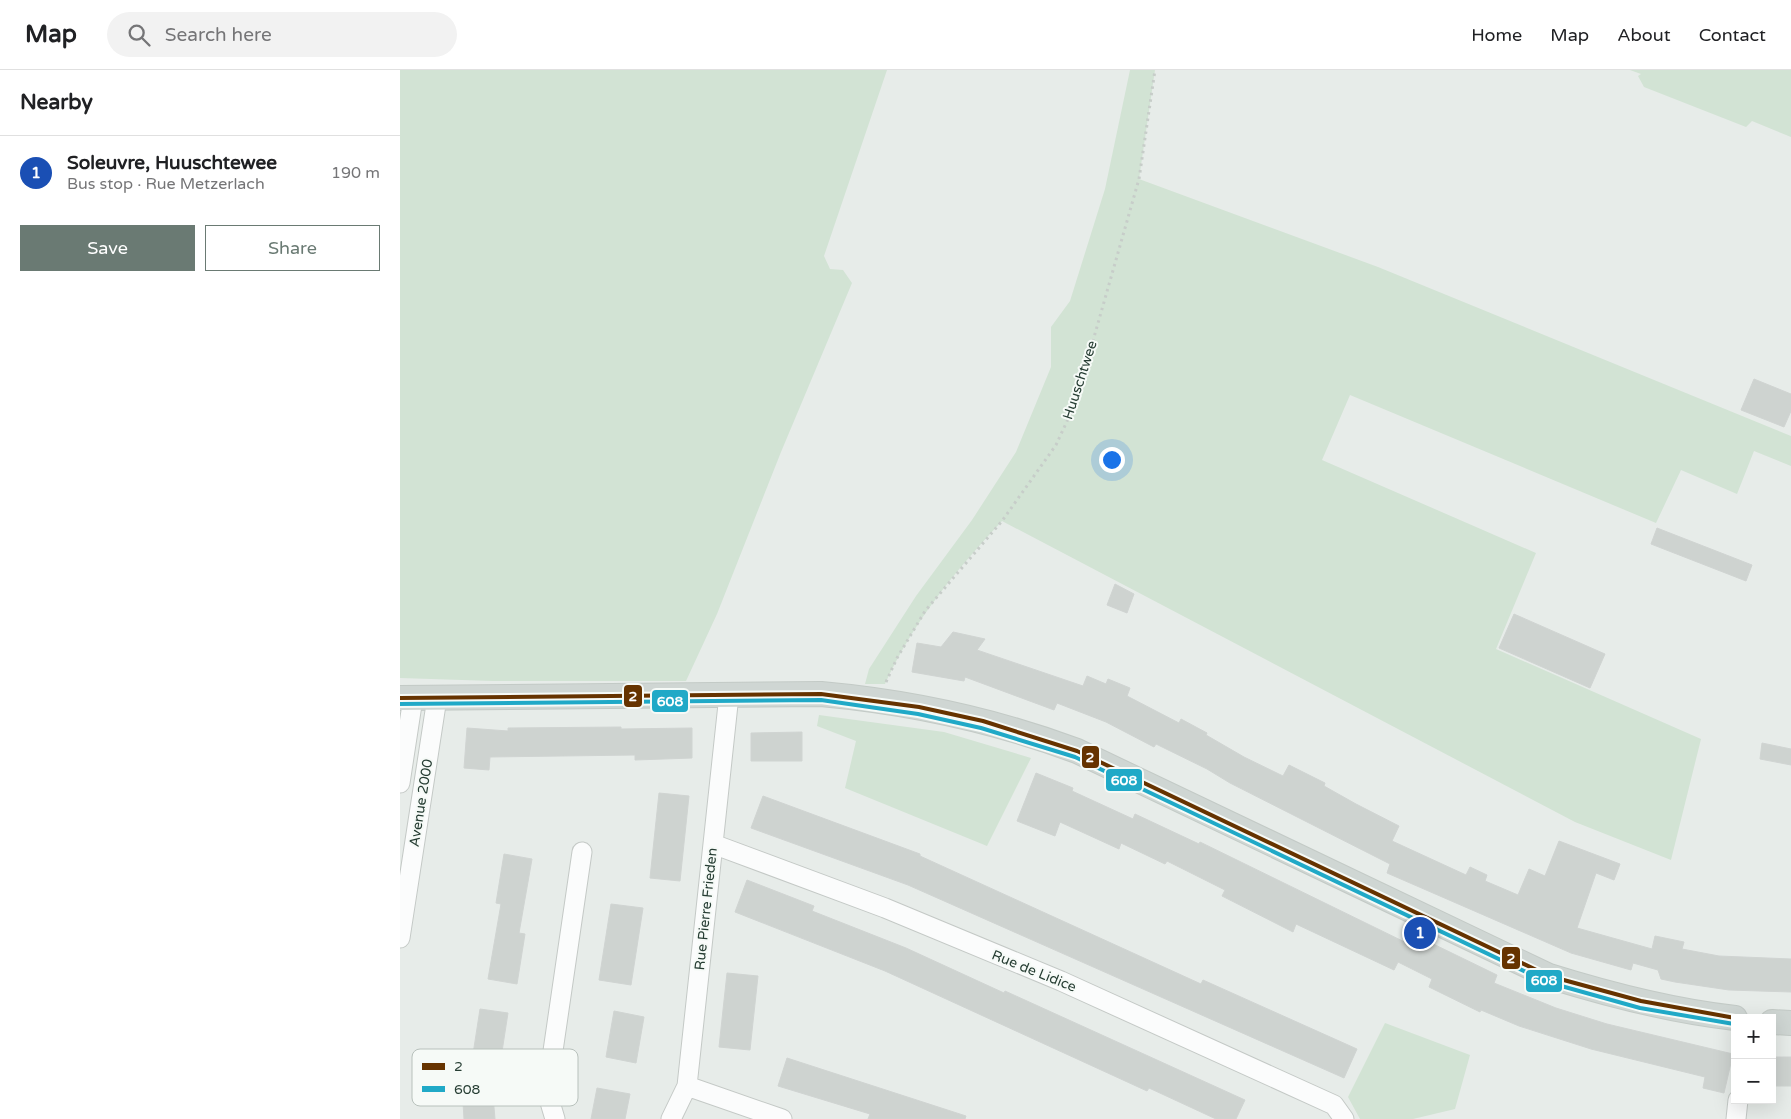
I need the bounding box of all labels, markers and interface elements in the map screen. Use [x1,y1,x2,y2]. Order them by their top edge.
search box [107,12,457,57]
text: Map [25,20,77,49]
icon: search [125,21,153,49]
text: Search here [165,24,272,46]
text: Home [1471,24,1522,46]
text: Map [1550,24,1589,46]
text: About [1617,24,1671,46]
text: Contact [1699,24,1766,46]
text: Nearby [20,90,93,115]
text: Soleuvre, Huuschtewee [67,152,277,174]
text: 1 [31,163,41,183]
text: 190 m [331,163,380,183]
text: Bus stop · Rue Metzerlach [67,174,265,194]
button: Save [20,225,195,271]
button: Share [205,225,380,271]
street label: Huuschtwee [1059,338,1101,422]
your location [1099,447,1125,473]
line badge: 2 [623,684,643,708]
text: 2 [629,688,638,705]
line badge: 608 [651,689,689,713]
text: 608 [657,693,683,710]
line badge: 2 [1081,745,1100,769]
text: 2 [1086,749,1095,766]
street label: Avenue 2000 [406,758,436,848]
line badge: 608 [1105,768,1143,792]
text: 608 [1111,772,1137,789]
street label: Rue Pierre Frieden [691,847,721,971]
pin: 1 [1404,914,1436,952]
street label: Rue de Lidice [989,946,1079,996]
line badge: 2 [1501,946,1521,970]
text: 2 [1507,950,1516,967]
line badge: 608 [1525,969,1563,993]
text: 608 [1531,972,1557,989]
map controls [1731,1014,1776,1104]
button: + [1731,1014,1776,1059]
legend [412,1049,578,1106]
text: 2 [454,1058,463,1075]
button: − [1731,1059,1776,1104]
text: 608 [454,1081,481,1098]

